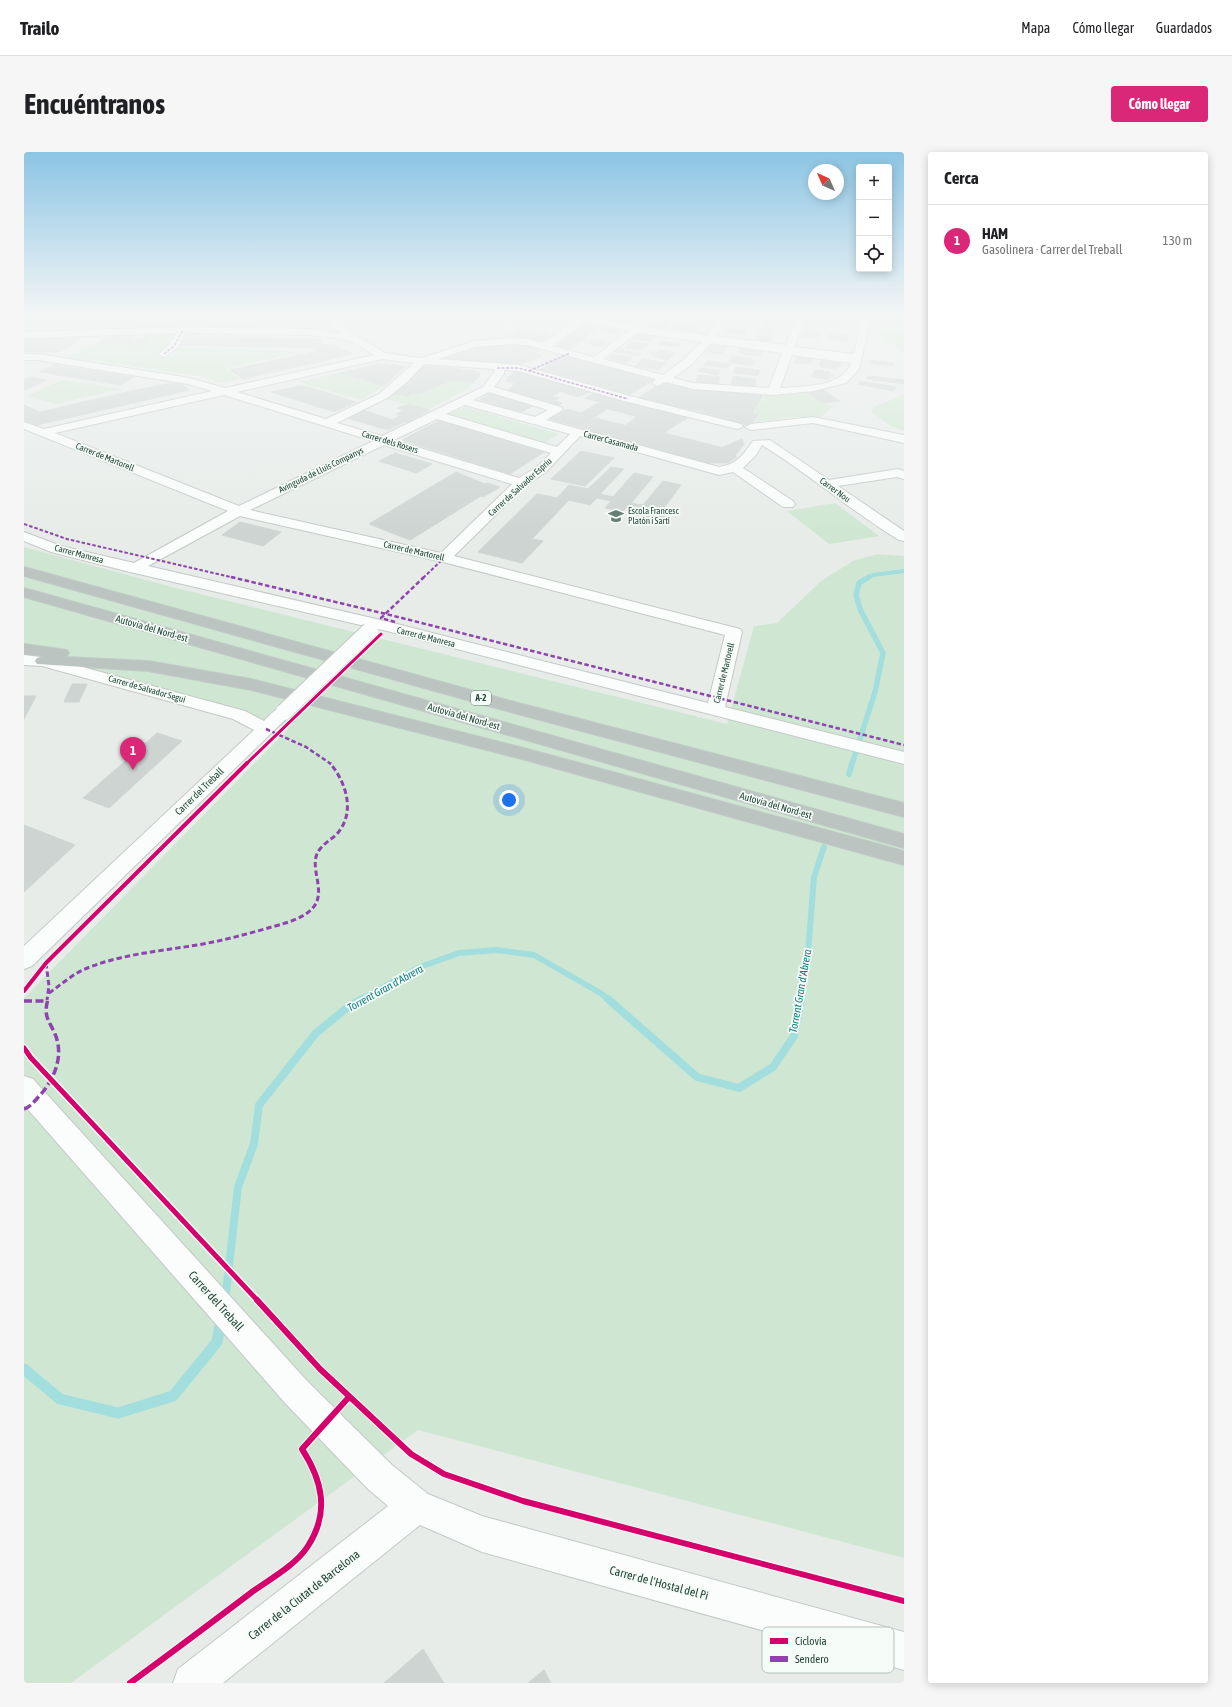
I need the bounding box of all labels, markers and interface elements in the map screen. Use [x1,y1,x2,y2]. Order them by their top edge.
text: Trailo [20,17,59,39]
text: Mapa [1021,20,1050,36]
text: Cómo llegar [1072,20,1134,36]
text: Guardados [1156,20,1212,36]
button: Cómo llegar [1111,86,1208,122]
text: Encuéntranos [24,88,165,120]
north arrow [808,164,844,200]
map controls [856,164,892,272]
button: + [856,164,892,200]
text: Cerca [944,168,979,188]
button: − [856,200,892,236]
text: HAM [982,225,1008,242]
text: 1 [954,233,960,248]
text: 130 m [1163,233,1192,248]
button: locate [856,236,892,272]
text: Gasolinera · Carrer del Treball [982,242,1122,257]
street label: Carrer dels Rosers [361,429,419,455]
street label: Carrer Casamada [583,429,639,453]
street label: Carrer de Martorell [74,441,136,474]
street label: Avinguda de Lluís Companys [277,445,365,495]
street label: Carrer de Salvador Espriu [486,456,554,518]
street label: Carrer Nou [818,476,852,504]
place label: Escola Francesc Platón i Sartí [628,506,679,526]
school or university icon: Escola Francesc Platón i Sartí [607,507,625,525]
street label: Carrer de Martorell [383,539,446,563]
street label: Carrer Manresa [53,543,105,565]
street label: Autovia del Nord-est [114,613,189,644]
street label: Carrer de Manresa [396,625,456,649]
street label: Carrer de Martorell [712,641,737,704]
street label: Carrer de Salvador Seguí [107,673,187,705]
road number: A-2 [471,691,491,705]
street label: Autovia del Nord-est [426,701,501,732]
pin: 1 [120,737,146,770]
street label: Carrer del Treball [173,765,226,817]
your location [499,790,519,810]
street label: Autovia del Nord-est [738,790,813,821]
water label: Torrent Gran d'Abrera [787,948,813,1034]
water label: Torrent Gran d'Abrera [345,962,425,1014]
street label: Carrer del Treball [185,1268,247,1334]
street label: Carrer de la Ciutat de Barcelona [245,1547,363,1643]
street label: Carrer de l'Hostal del Pi [608,1563,710,1603]
legend [762,1627,894,1673]
text: Ciclovía [795,1635,827,1647]
text: Sendero [795,1653,829,1665]

